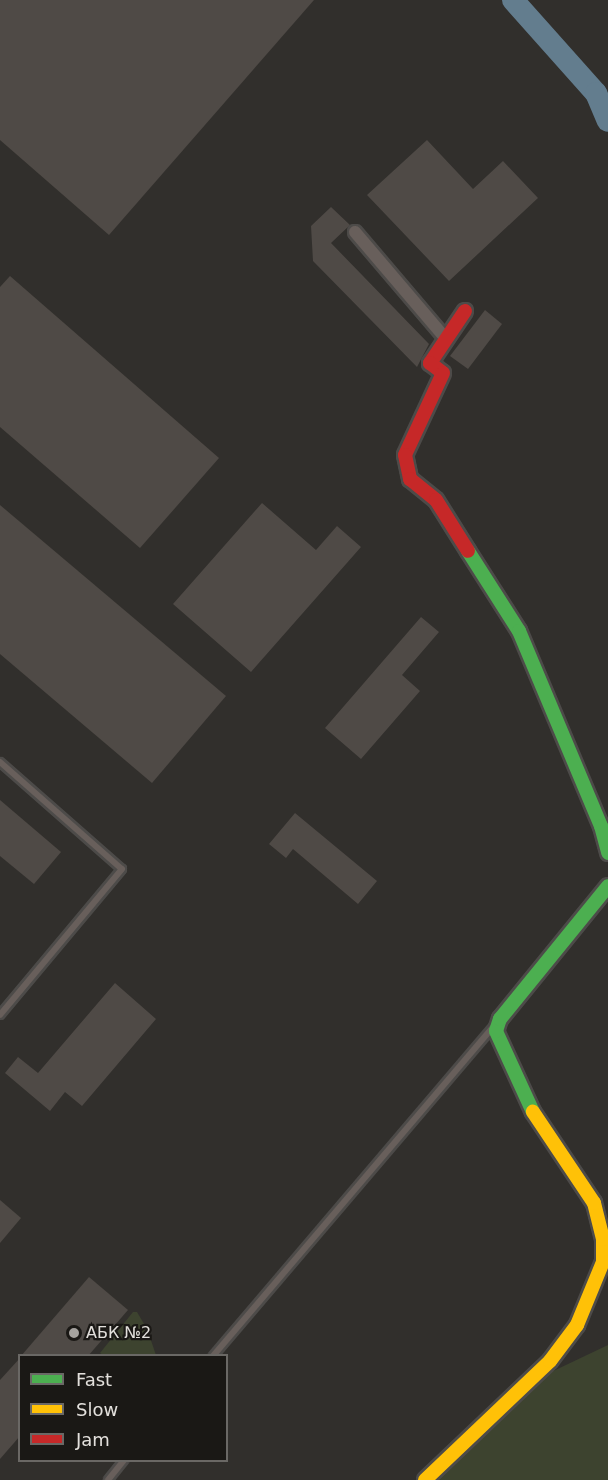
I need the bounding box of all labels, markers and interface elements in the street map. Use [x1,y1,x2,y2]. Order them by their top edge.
place label: АБК №2 [86,1323,151,1343]
marker: АБК №2 [67,1326,81,1340]
legend [18,1354,228,1462]
text: Fast [76,1369,112,1390]
text: Slow [76,1399,118,1420]
text: Jam [76,1429,110,1450]

